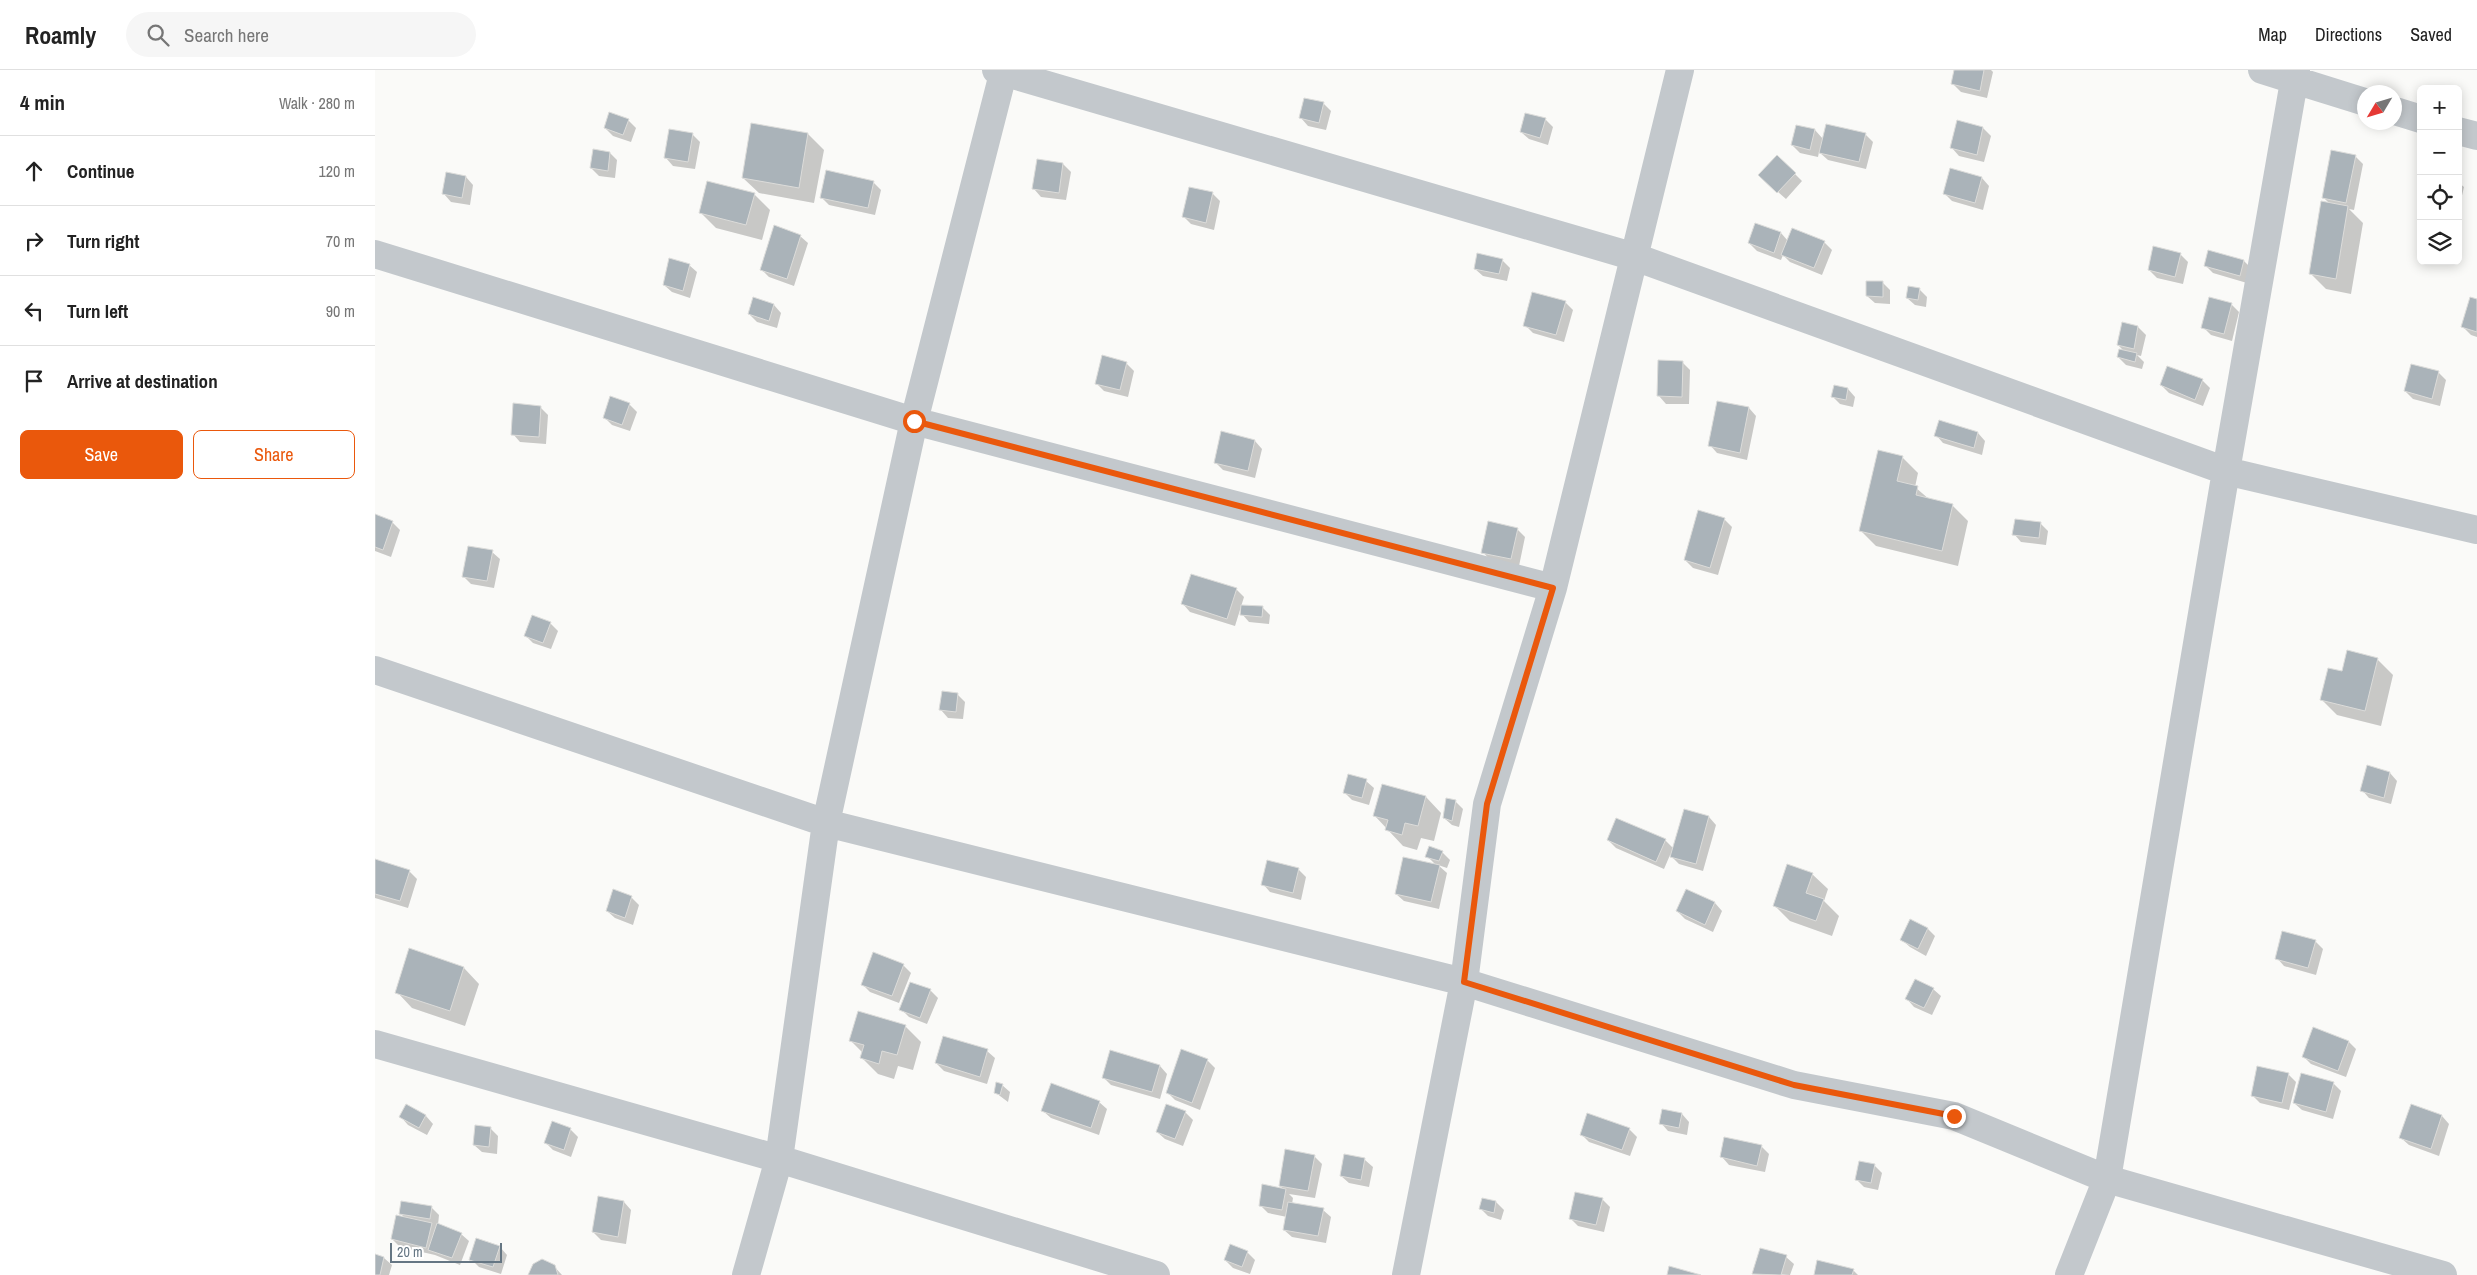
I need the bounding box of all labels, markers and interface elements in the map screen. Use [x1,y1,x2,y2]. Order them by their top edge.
search box [126,12,476,57]
text: Roamly [25,19,96,51]
icon: search [144,21,172,49]
text: Search here [184,22,269,48]
text: Map [2258,22,2287,47]
text: Directions [2315,22,2382,47]
text: Saved [2410,22,2452,47]
north arrow [2357,85,2402,130]
map controls [2417,85,2462,265]
button: + [2417,85,2462,130]
text: 4 min [20,88,65,117]
text: Walk · 280 m [279,92,355,114]
button: − [2417,130,2462,175]
icon: ahead [20,157,48,185]
text: Continue [67,158,135,184]
text: 120 m [319,160,355,182]
button: locate [2417,175,2462,220]
button: layers [2417,220,2462,265]
icon: right [20,227,48,255]
text: Turn right [67,228,139,254]
text: 70 m [326,230,355,252]
icon: left [20,297,48,325]
text: Turn left [67,298,128,324]
text: 90 m [326,300,355,322]
icon: arrive [20,367,48,395]
text: Arrive at destination [67,368,218,394]
route start [903,410,926,433]
button: Save [20,430,183,479]
button: Share [193,430,355,479]
route end [1943,1105,1966,1128]
scale bar [390,1240,503,1263]
text: 20 m [397,1243,423,1261]

